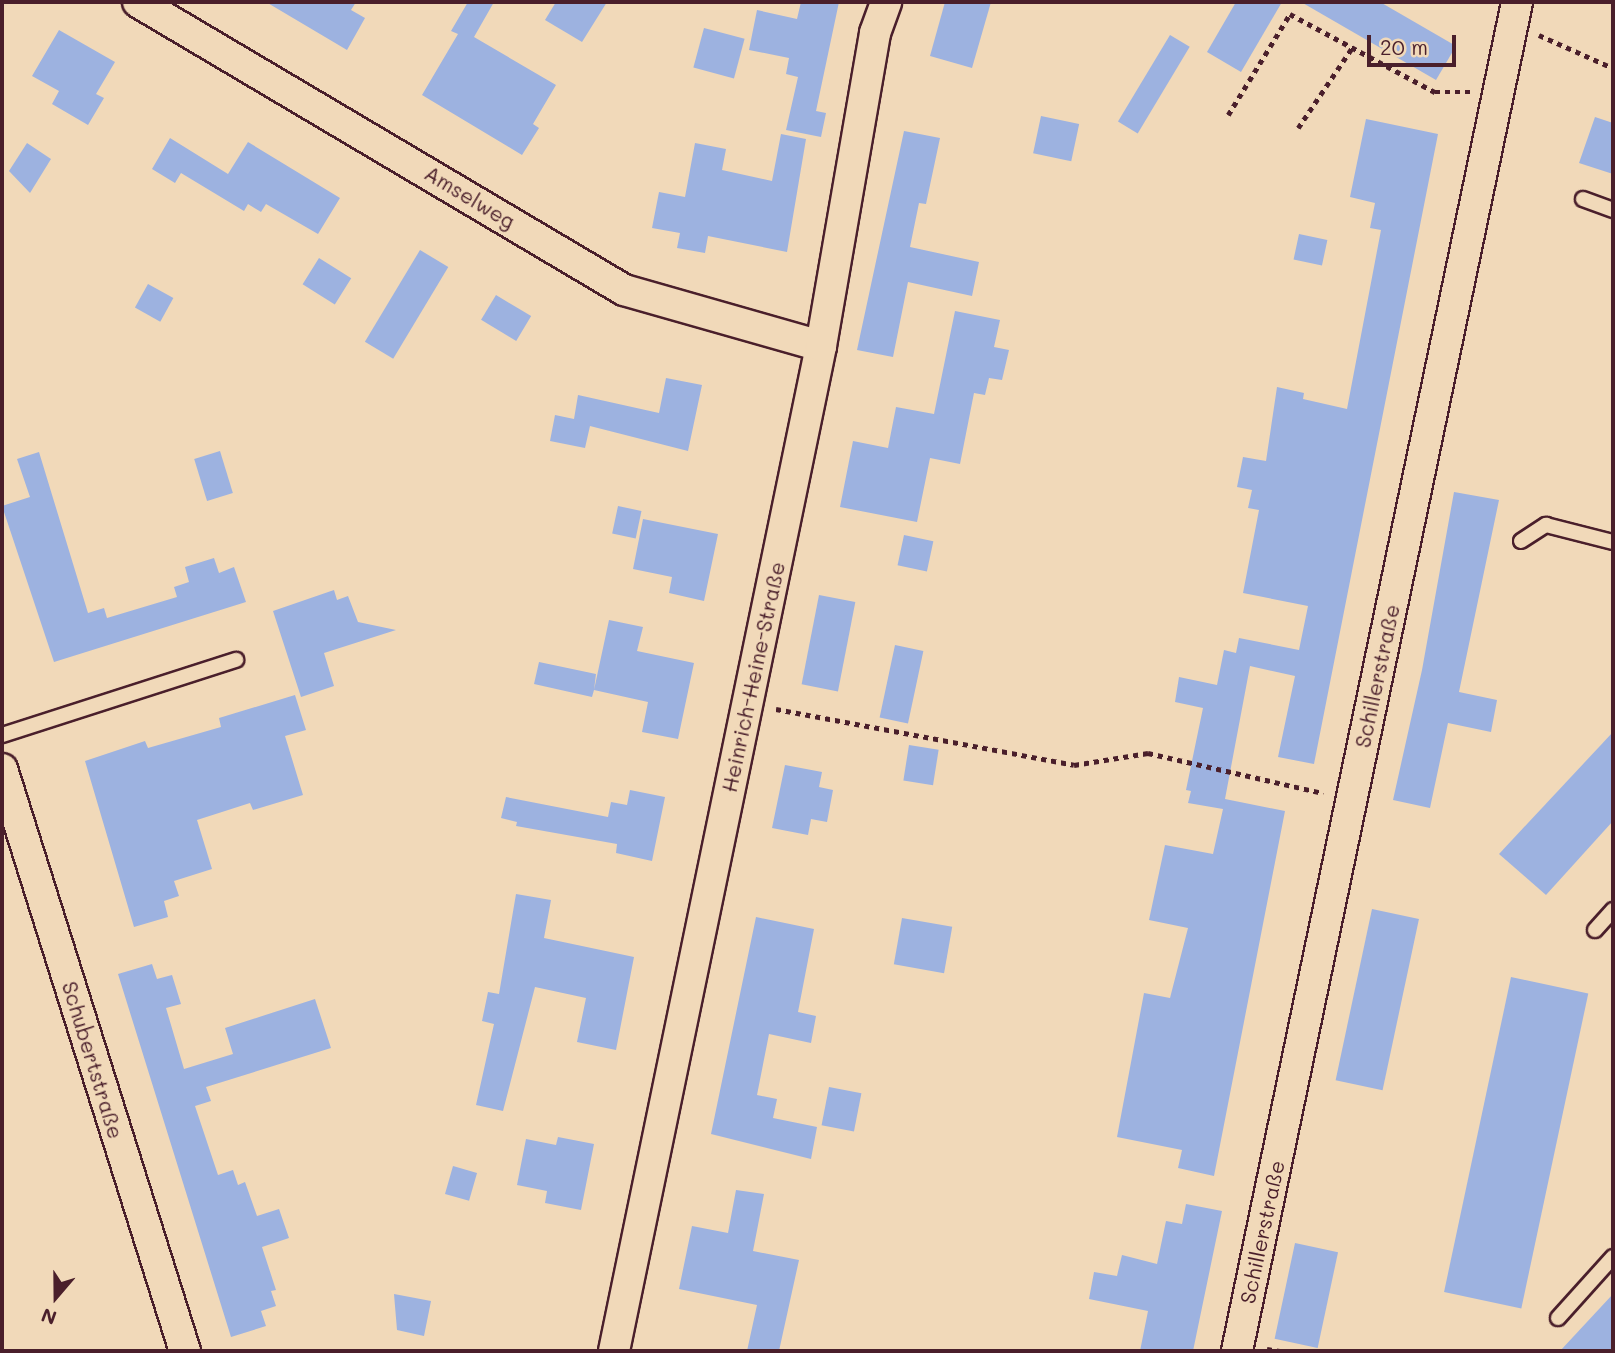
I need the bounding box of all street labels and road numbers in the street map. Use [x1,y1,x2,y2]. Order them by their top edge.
street label: Amselweg [420,160,520,234]
street label: Heinrich-Heine-Straße [716,559,790,795]
street label: Schillerstraße [1350,602,1404,750]
street label: Schubertstraße [57,978,129,1142]
street label: Schillerstraße [1235,1158,1289,1306]

